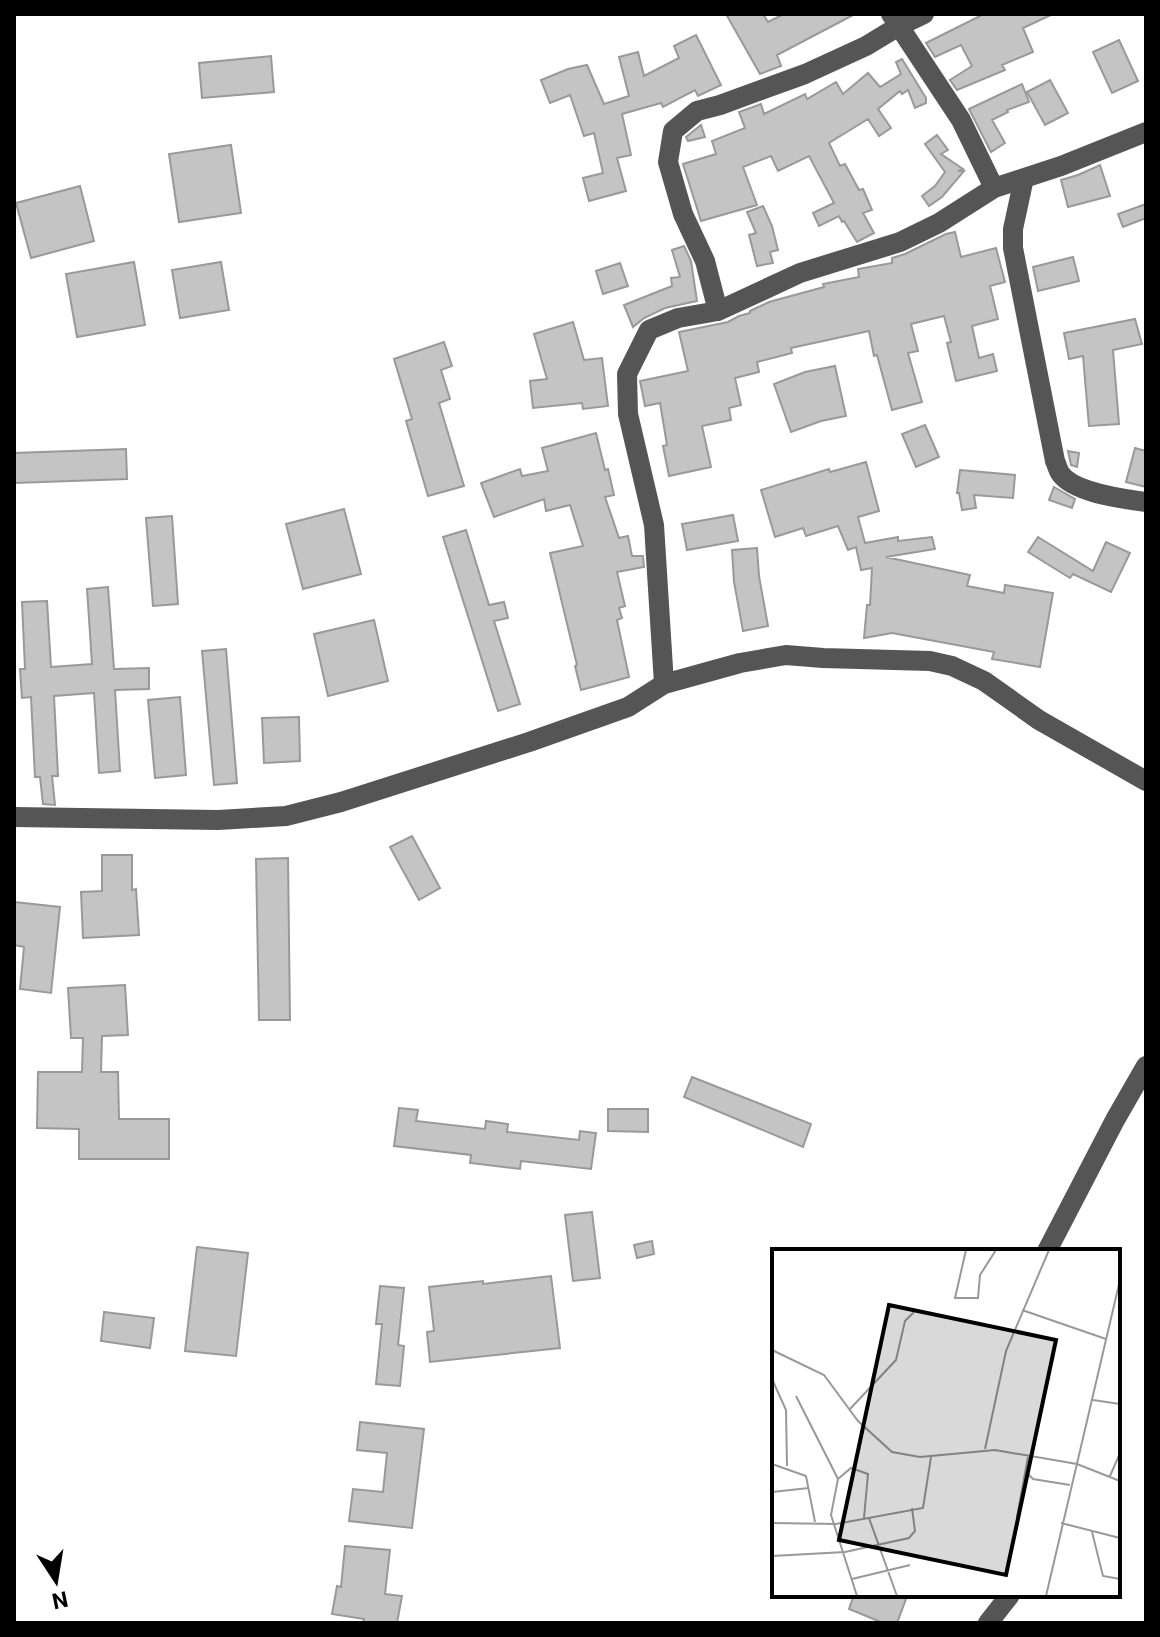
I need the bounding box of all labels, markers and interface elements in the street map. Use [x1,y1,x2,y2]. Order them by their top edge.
inset map [772,1249,1120,1597]
north arrow [16,1541,96,1621]
text: N [50,1586,70,1614]

